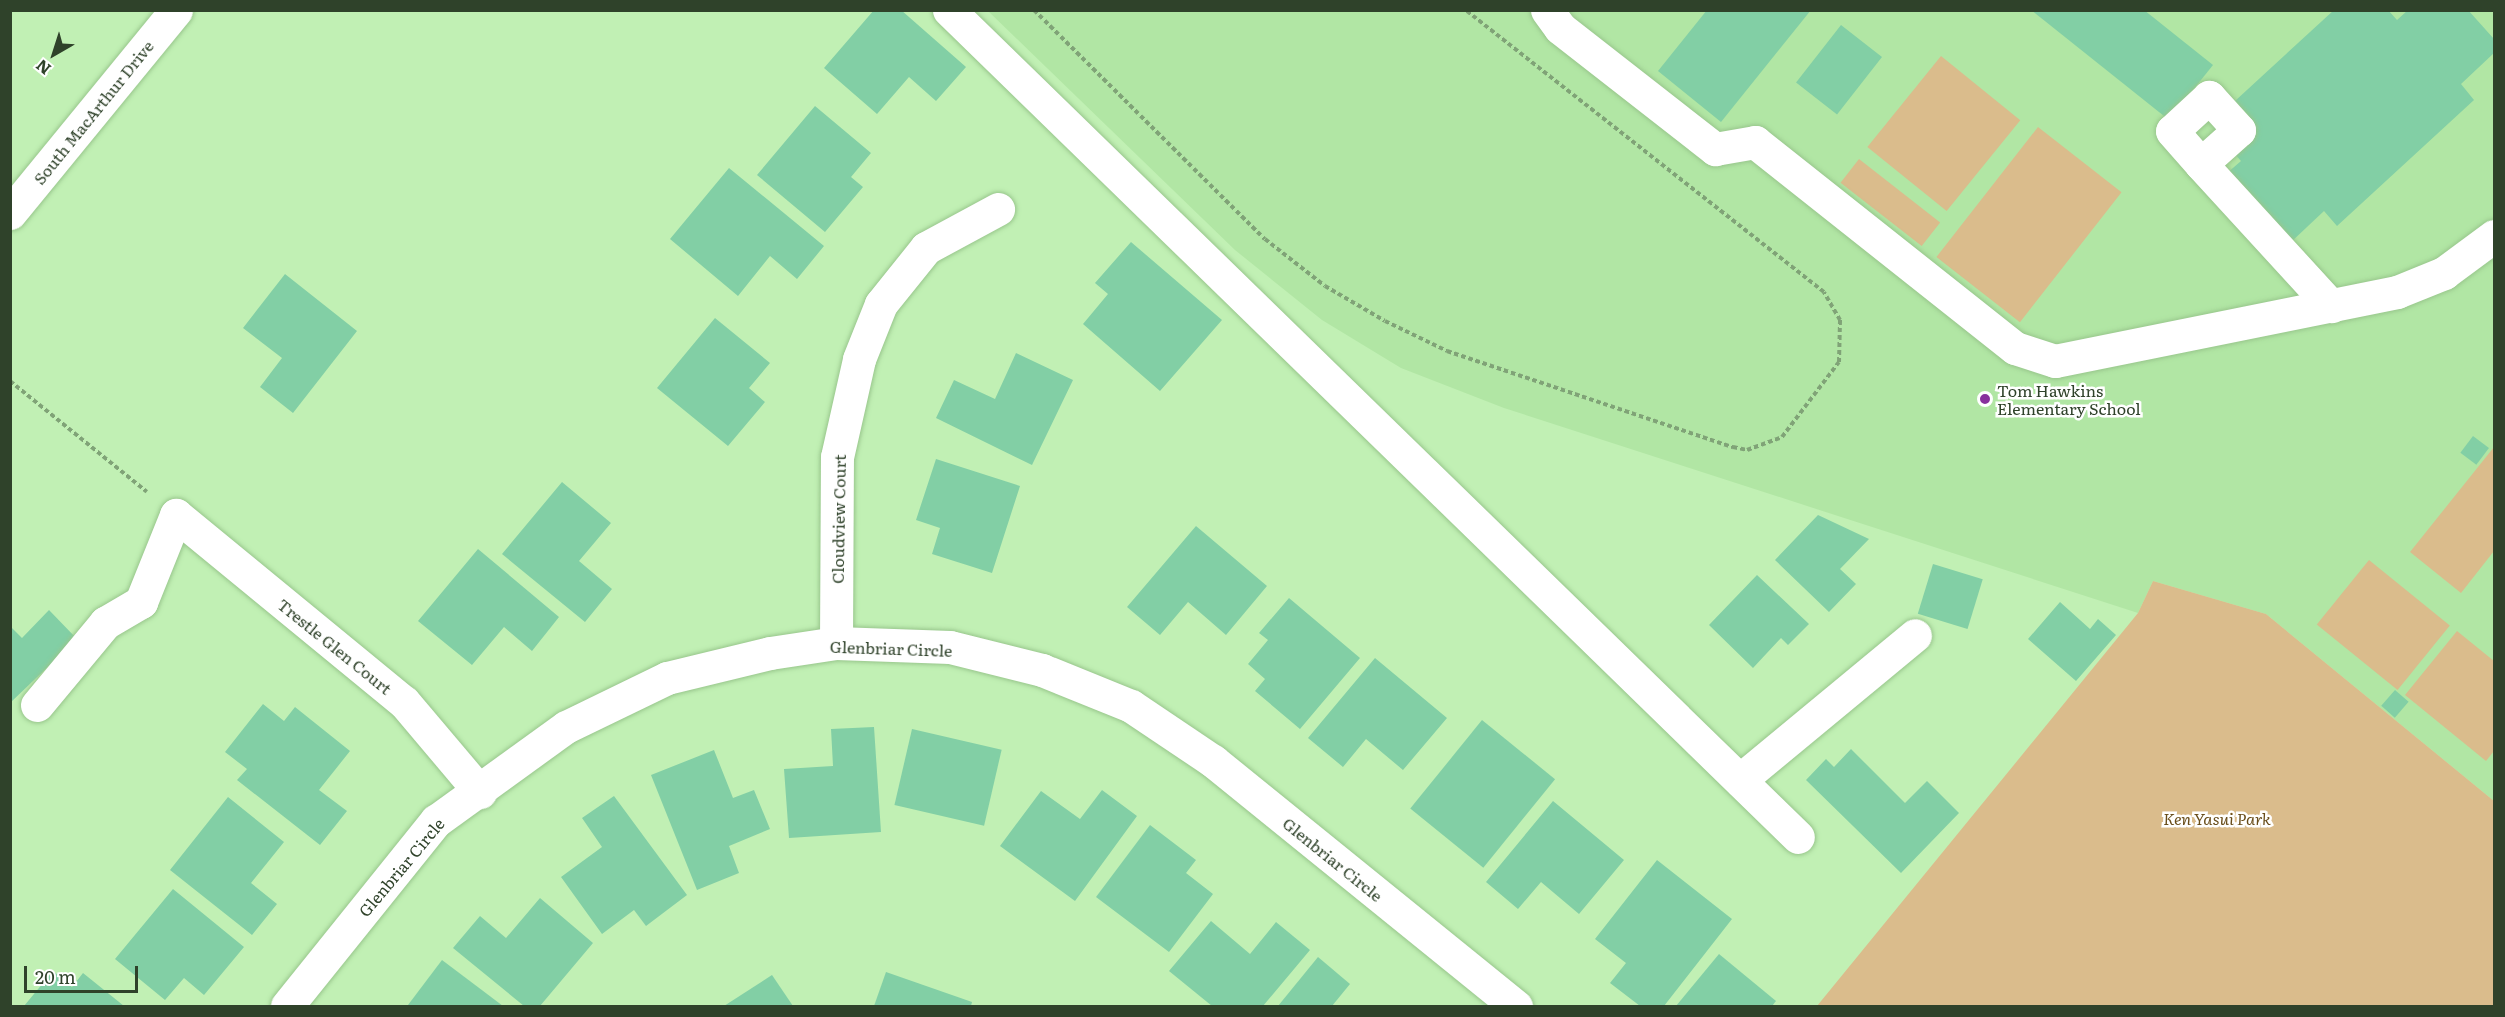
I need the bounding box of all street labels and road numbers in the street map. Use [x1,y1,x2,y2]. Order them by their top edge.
street label: South MacArthur Drive [29,36,157,188]
street label: Cloudview Court [827,454,849,584]
street label: Trestle Glen Court [274,594,396,698]
street label: Glenbriar Circle [829,636,953,660]
street label: Glenbriar Circle [1279,813,1387,905]
street label: Glenbriar Circle [354,814,448,920]

